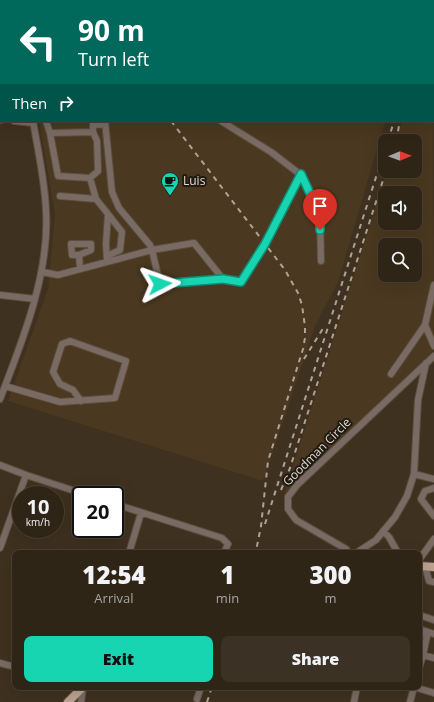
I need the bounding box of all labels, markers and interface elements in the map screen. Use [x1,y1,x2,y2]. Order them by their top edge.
text: 90 m [78,11,145,49]
icon: left [12,16,64,68]
text: Turn left [78,47,149,71]
icon: right [55,92,77,114]
text: Then [12,93,47,113]
north arrow [378,134,422,178]
map controls [378,134,422,282]
cafe icon: Luis [160,171,180,196]
place label: Luis [183,172,206,189]
button: sound [378,186,422,230]
pin [303,189,337,230]
icon: arrive [309,195,331,217]
button: search [378,238,422,282]
position arrow [139,263,181,305]
street label: Goodman Circle [279,414,355,489]
speed limit sign: 20 [72,486,124,538]
text: 10 [27,493,49,520]
text: km/h [26,515,50,529]
text: 12:54 [82,558,146,591]
text: 1 [220,558,235,591]
text: 300 [309,558,352,591]
text: Arrival [94,589,133,607]
text: min [216,589,239,607]
text: m [325,589,337,607]
button: Exit [24,636,213,682]
button: Share [221,636,410,682]

